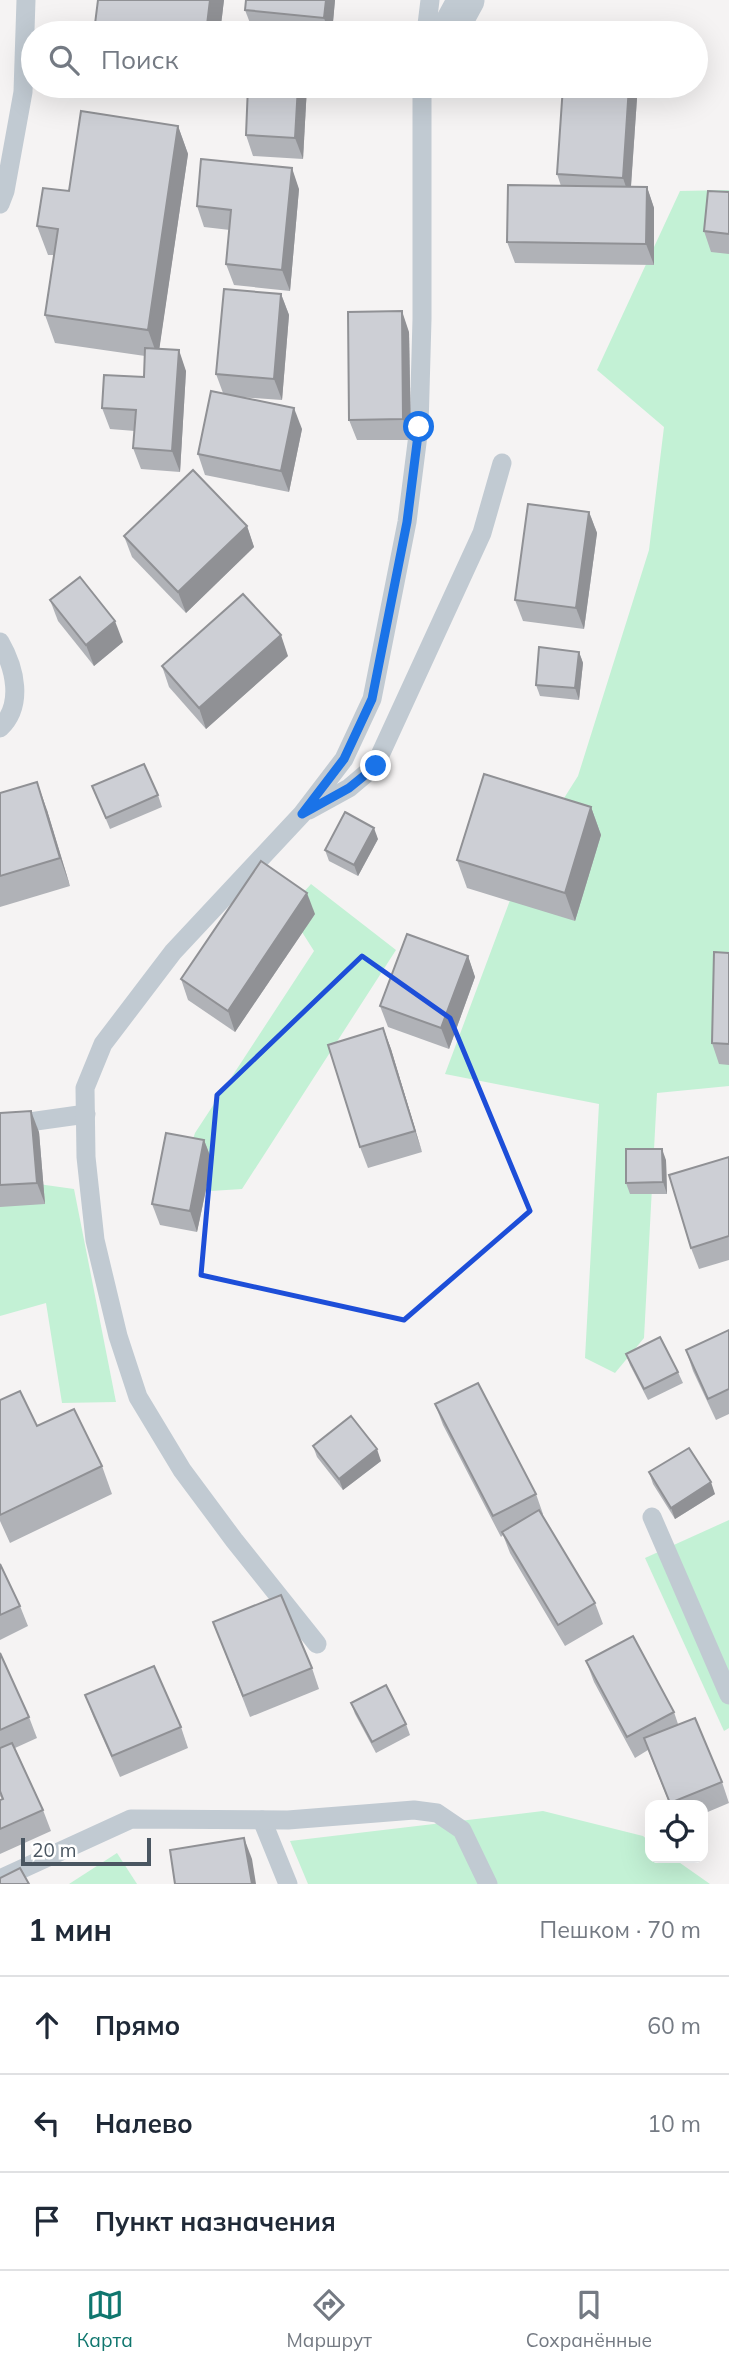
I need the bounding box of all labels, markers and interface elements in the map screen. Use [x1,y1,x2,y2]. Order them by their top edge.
search box [21,21,708,98]
icon: search [45,41,83,79]
text: Поиск [101,43,179,76]
route start [403,411,434,442]
route end [360,750,391,781]
map controls [645,1800,708,1863]
button: locate [645,1800,708,1863]
scale bar [21,1835,150,1867]
text: 20 m [32,1838,76,1862]
text: 1 мин [28,1911,112,1949]
text: Пешком · 70 m [540,1915,701,1944]
icon: ahead [28,2006,66,2044]
text: Прямо [95,2009,180,2042]
text: 60 m [647,2011,701,2040]
icon: left [28,2104,66,2142]
text: Налево [95,2107,193,2140]
text: 10 m [647,2109,701,2138]
icon: arrive [28,2202,66,2240]
text: Пункт назначения [95,2205,336,2238]
tab: Карта [77,2286,133,2352]
tab: Маршрут [286,2286,372,2352]
tab: Сохранённые [526,2286,652,2352]

